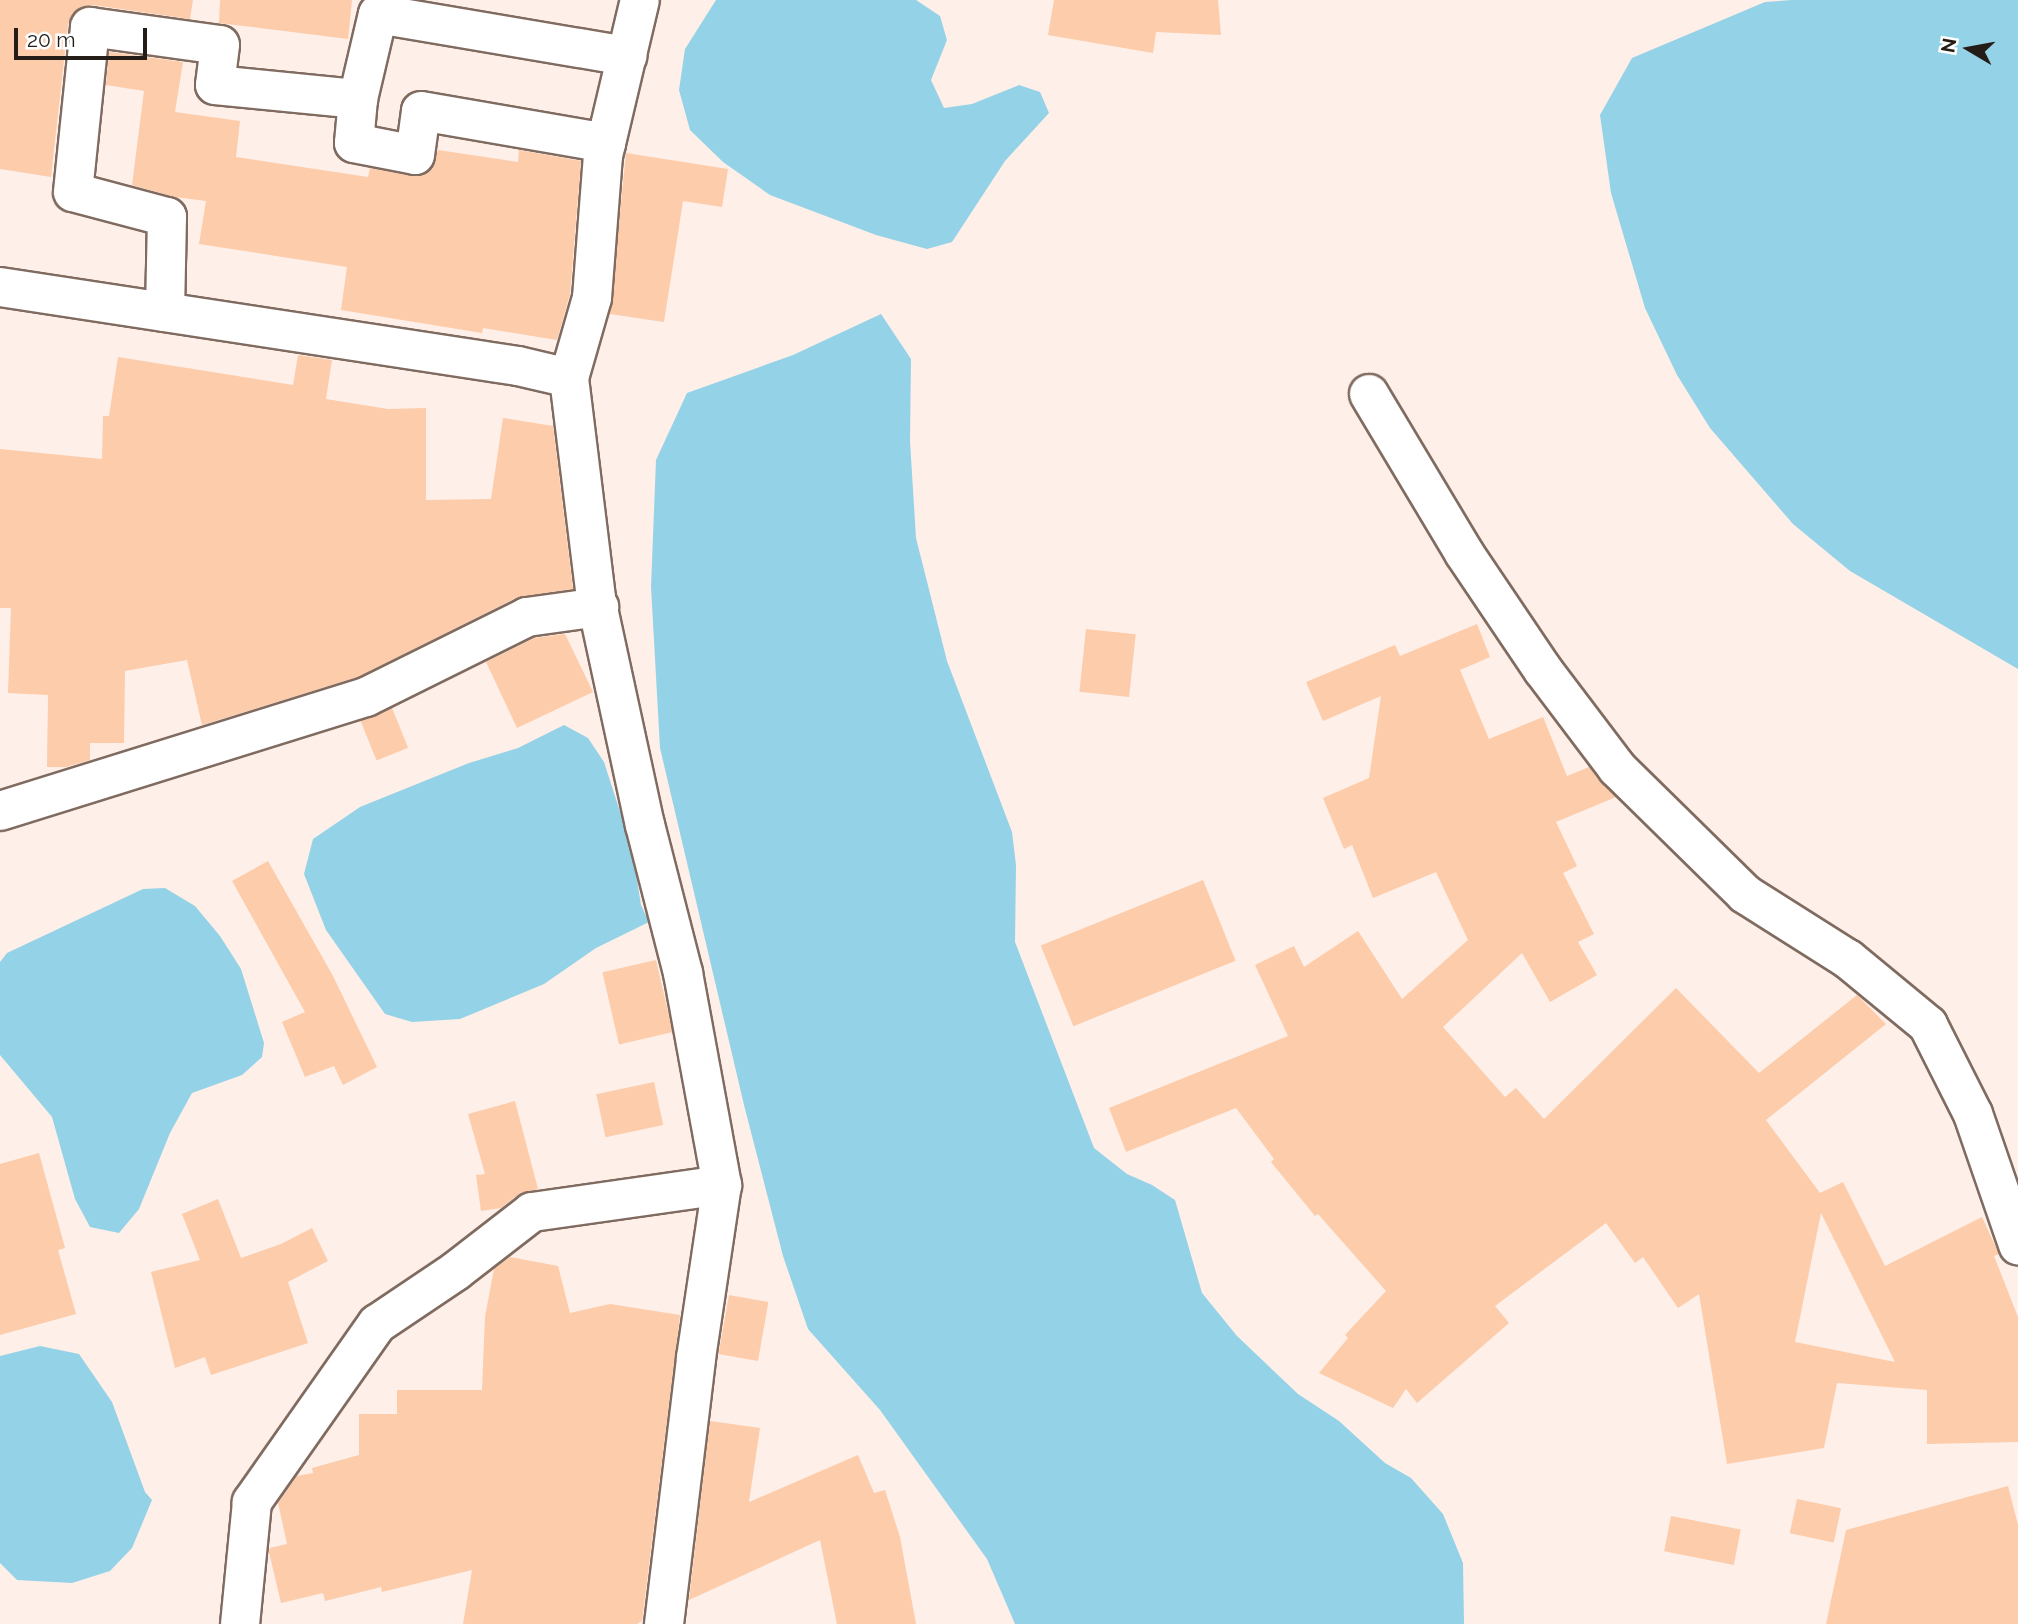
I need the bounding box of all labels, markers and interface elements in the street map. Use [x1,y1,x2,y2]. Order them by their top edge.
scale bar [18,14,150,58]
north arrow [1934,14,2004,84]
text: 20 m [27,27,75,52]
text: N [1936,36,1960,54]

